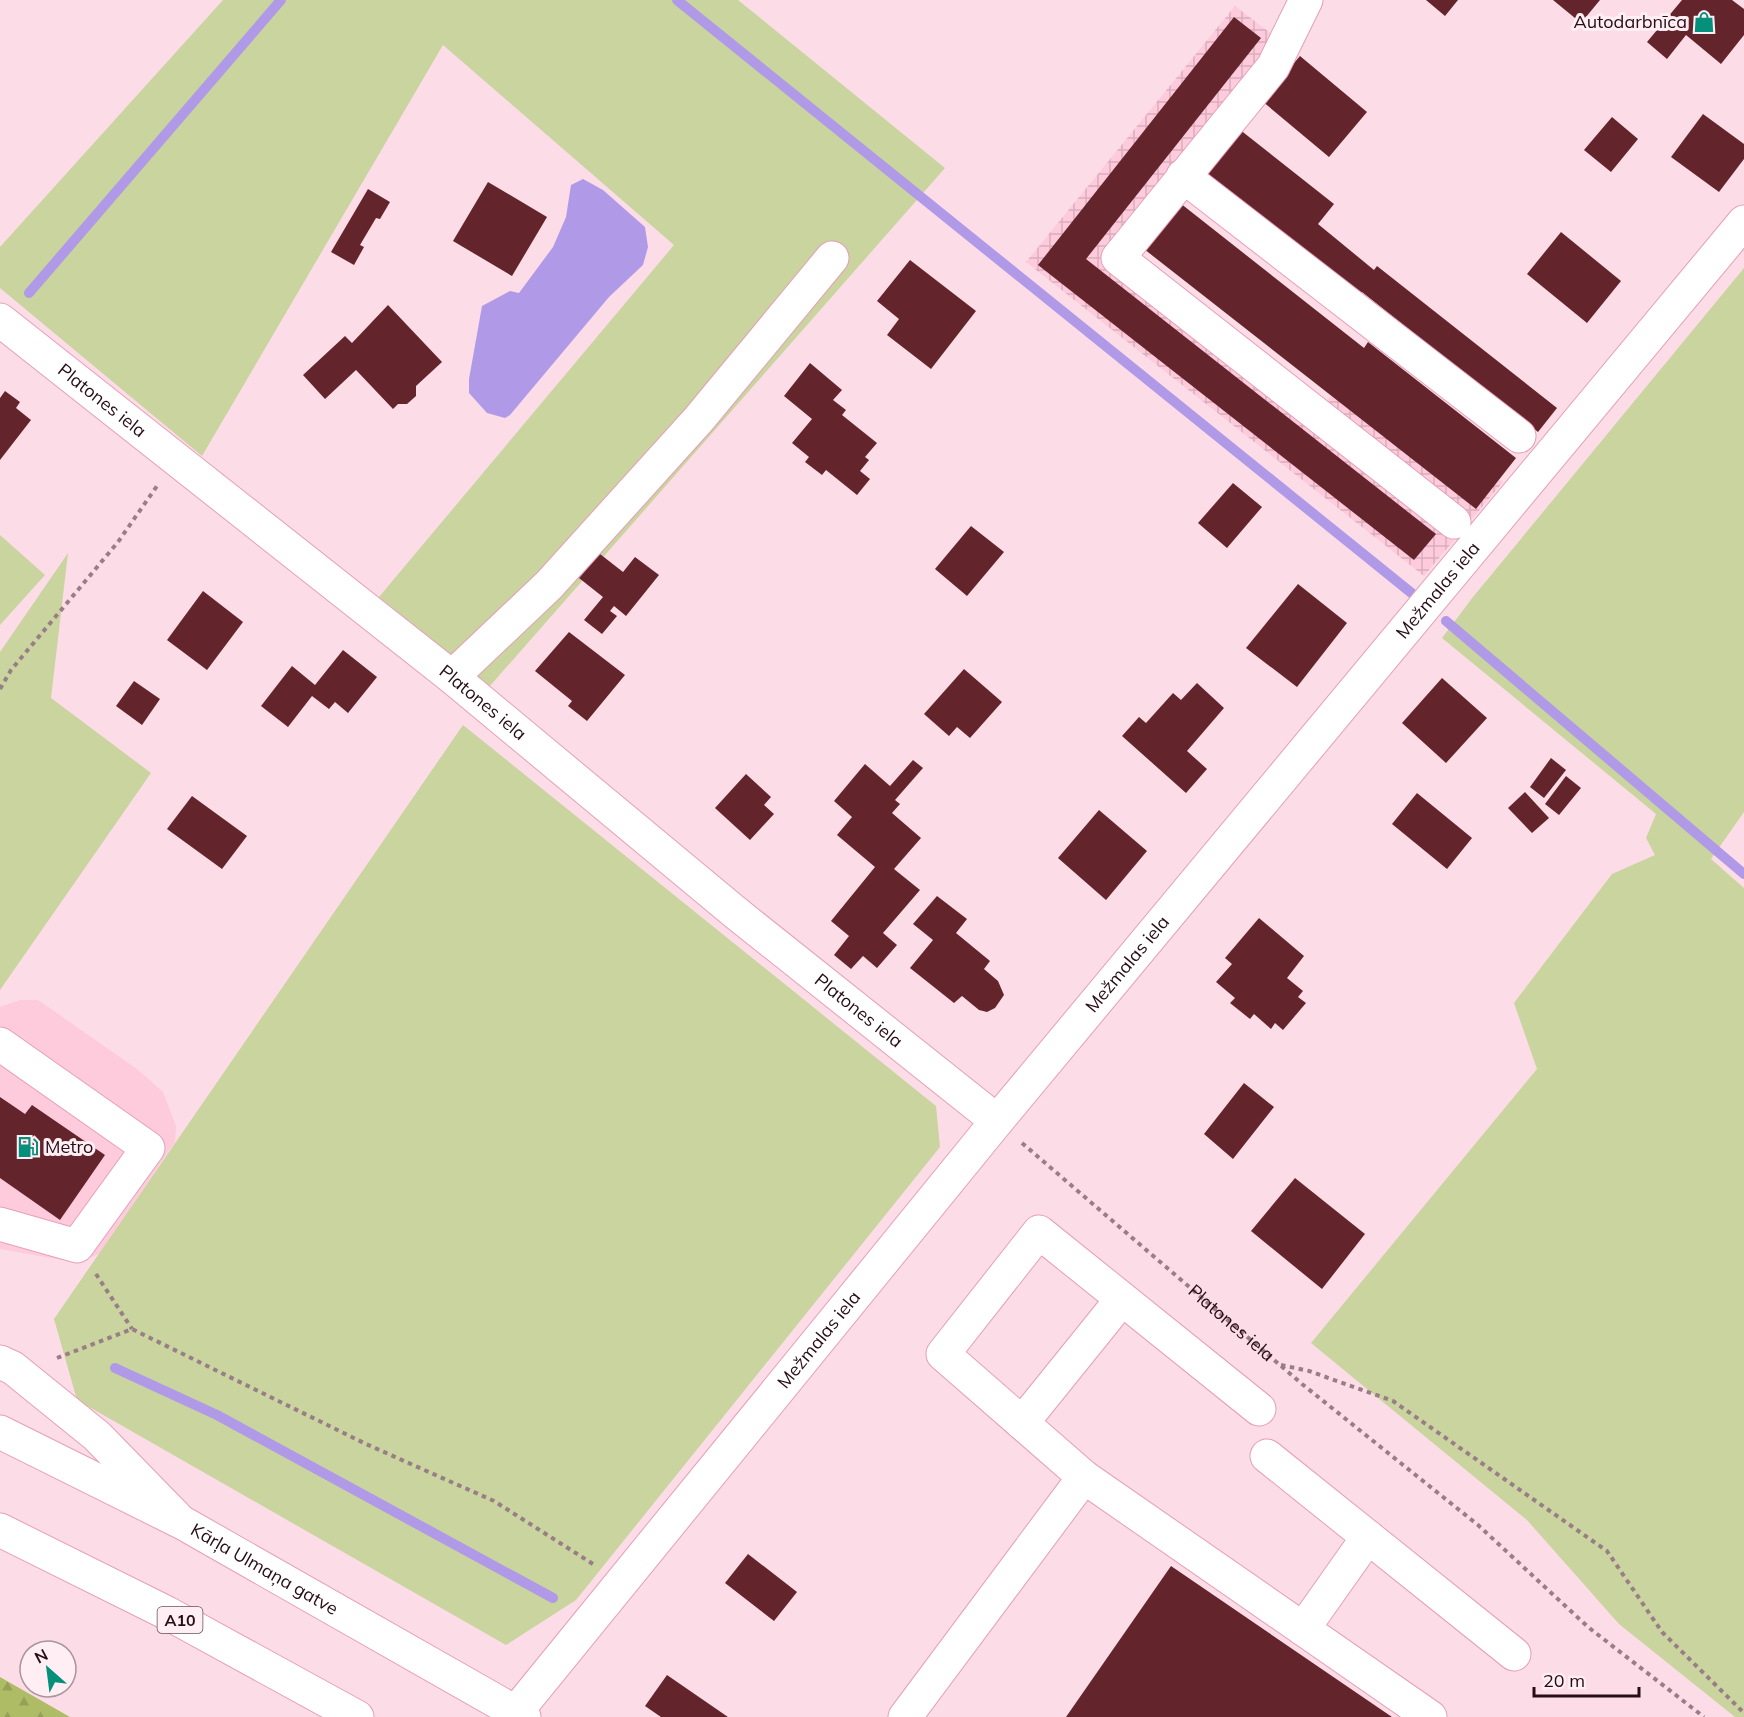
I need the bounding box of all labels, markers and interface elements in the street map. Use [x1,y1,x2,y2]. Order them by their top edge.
place label: Autodarbnīca [1573,10,1687,33]
shop icon: Autodarbnīca [1692,10,1716,34]
street label: Platones iela [53,358,151,442]
street label: Mežmalas iela [1391,537,1485,643]
street label: Platones iela [435,659,531,745]
street label: Mežmalas iela [1080,911,1174,1017]
street label: Platones iela [810,968,908,1052]
fuel station icon: Metro [16,1135,40,1159]
place label: Metro [45,1135,93,1158]
street label: Platones iela [1184,1279,1279,1366]
street label: Mežmalas iela [772,1286,865,1393]
street label: Kārļa Ulmaņa gatve [187,1518,342,1620]
road number: A10 [158,1607,202,1633]
north arrow [18,1639,78,1699]
text: N [31,1644,51,1667]
scale bar [1534,1660,1639,1698]
text: 20 m [1543,1669,1585,1692]

